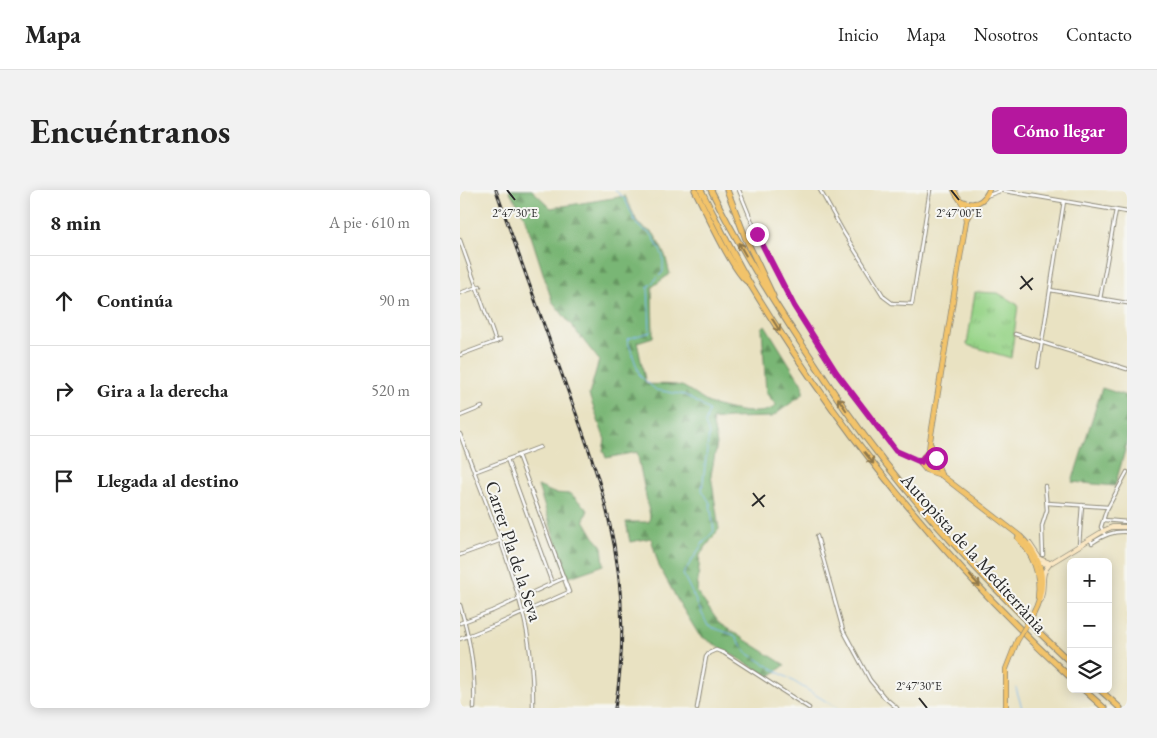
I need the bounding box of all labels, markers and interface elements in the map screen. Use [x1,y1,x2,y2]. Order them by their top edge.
text: Mapa [25,19,81,50]
text: Inicio [838,23,879,46]
text: Mapa [907,23,946,46]
text: Nosotros [974,23,1038,46]
text: Contacto [1066,23,1132,46]
button: Cómo llegar [992,107,1127,154]
text: Encuéntranos [30,108,230,153]
text: 2°47'30"E [492,205,538,221]
text: 2°47'00"E [936,205,982,221]
text: 8 min [50,209,101,236]
text: A pie · 610 m [329,212,410,233]
route end [746,223,769,246]
one-way arrow [737,242,746,257]
icon: ahead [50,287,78,315]
text: Continúa [97,288,173,313]
text: 90 m [379,290,410,311]
one-way arrow [772,317,782,331]
icon: right [50,377,78,405]
text: Gira a la derecha [97,378,228,403]
text: 520 m [371,380,410,401]
one-way arrow [837,397,847,411]
route start [925,447,948,470]
one-way arrow [864,451,875,464]
icon: arrive [50,467,78,495]
street label: Autopista de la Mediterrània [895,467,1053,639]
text: Llegada al destino [97,468,239,493]
street label: Carrer Pla de la Seva [479,478,549,625]
map controls [1067,558,1112,693]
button: + [1067,558,1112,603]
one-way arrow [969,575,981,588]
button: − [1067,603,1112,648]
button: layers [1067,648,1112,693]
text: 2°47'30"E [896,678,942,694]

